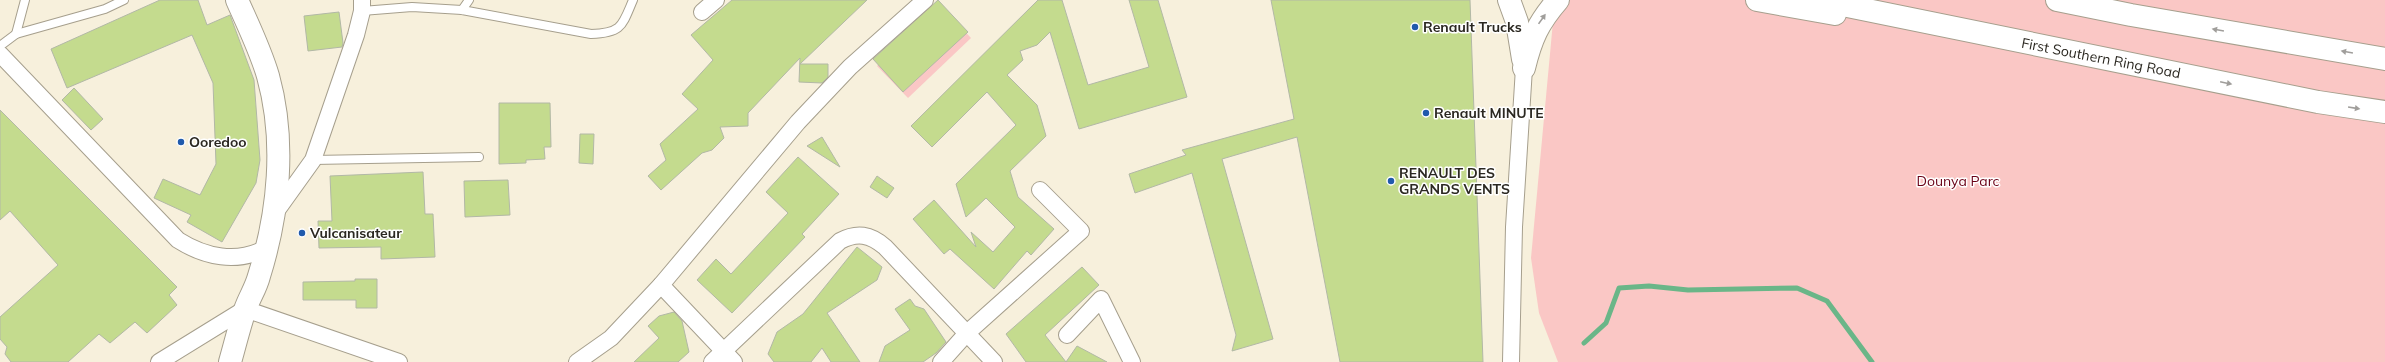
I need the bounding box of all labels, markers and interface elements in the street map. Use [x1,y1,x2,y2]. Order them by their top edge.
one-way arrow [1538,14,1546,25]
place label: Renault Trucks [1423,18,1522,36]
marker: Renault Trucks [1410,22,1420,32]
one-way arrow [2212,27,2225,33]
street label: First Southern Ring Road [2020,34,2182,82]
one-way arrow [2340,49,2353,55]
one-way arrow [2220,81,2232,87]
place label: Renault MINUTE [1434,104,1544,122]
one-way arrow [2348,105,2360,111]
marker: Renault MINUTE [1421,108,1431,118]
place label: Ooredoo [189,133,247,151]
marker: Ooredoo [176,137,186,147]
place label: RENAULT DES GRANDS VENTS [1399,164,1510,198]
park label: Dounya Parc [1916,172,2000,190]
marker: RENAULT DES GRANDS VENTS [1386,176,1396,186]
place label: Vulcanisateur [309,224,402,242]
marker: Vulcanisateur [297,228,307,238]

